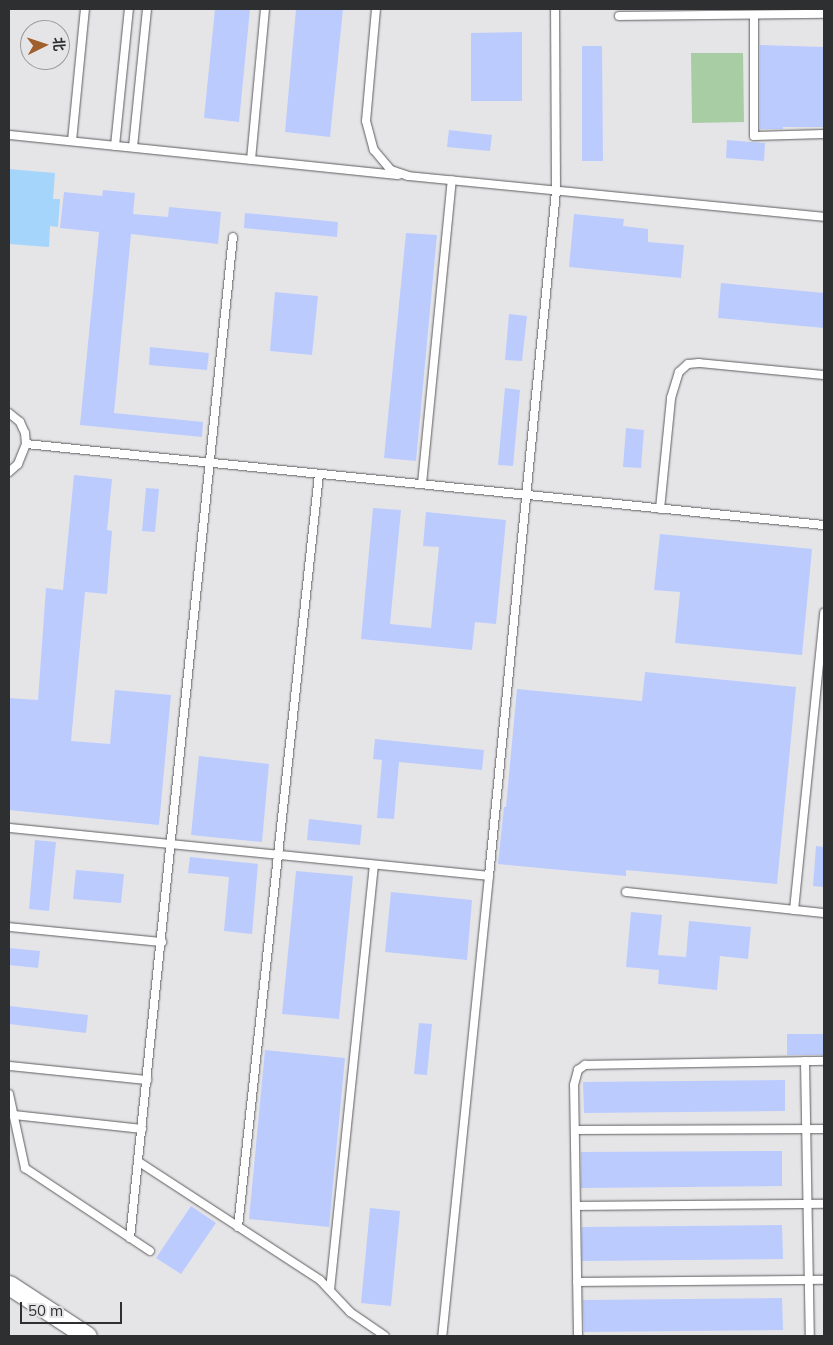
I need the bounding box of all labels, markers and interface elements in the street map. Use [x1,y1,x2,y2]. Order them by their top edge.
north arrow [20,20,70,70]
text: 北 [49,36,68,52]
scale bar [22,1292,125,1324]
text: 50 m [28,1301,63,1320]

